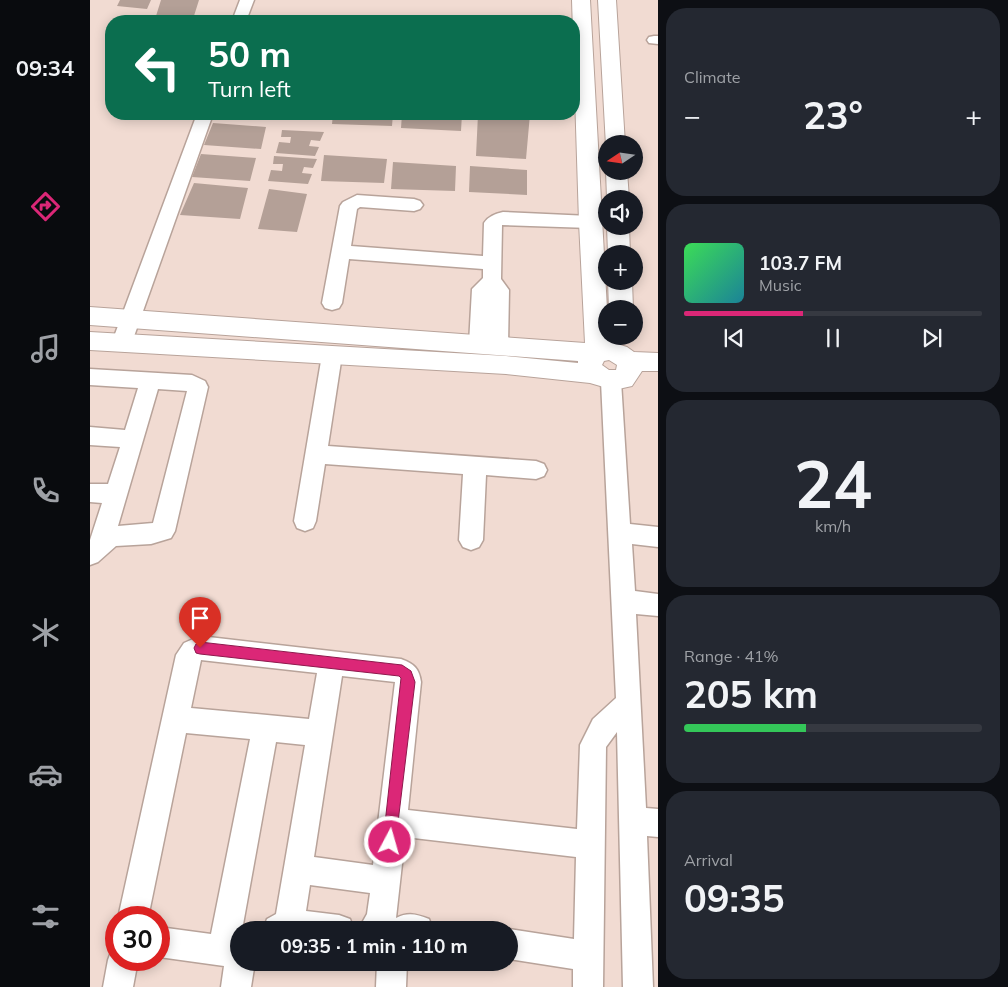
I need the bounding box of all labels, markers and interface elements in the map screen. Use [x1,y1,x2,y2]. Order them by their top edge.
text: 50 m [208,32,291,76]
icon: left [125,35,190,100]
text: 09:34 [16,54,74,82]
text: Climate [684,67,740,87]
text: Turn left [208,75,291,103]
text: 23° [803,91,863,139]
text: − [684,98,701,133]
text: + [965,98,982,133]
north arrow [598,135,642,180]
map controls [598,135,643,345]
icon: directions [28,189,63,224]
button: sound [598,190,643,235]
button: + [598,245,643,290]
text: 103.7 FM [759,251,842,275]
text: Music [759,275,802,295]
button: − [598,300,643,345]
icon: previous [720,324,748,352]
icon: pause [819,324,847,352]
icon: next [918,324,946,352]
icon: music [28,331,63,366]
text: 24 [794,443,872,524]
icon: phone [28,473,63,508]
text: km/h [815,516,851,536]
pin [179,597,221,648]
icon: arrive [186,604,214,632]
icon: climate [28,615,63,650]
text: Range · 41% [684,646,779,666]
text: 205 km [684,670,818,718]
icon: car [28,757,63,792]
position arrow [363,815,415,867]
text: Arrival [684,850,733,870]
text: 09:35 [684,874,785,922]
icon: filters [28,899,63,934]
speed limit sign: 30 [105,906,170,971]
text: 09:35 · 1 min · 110 m [280,934,468,958]

